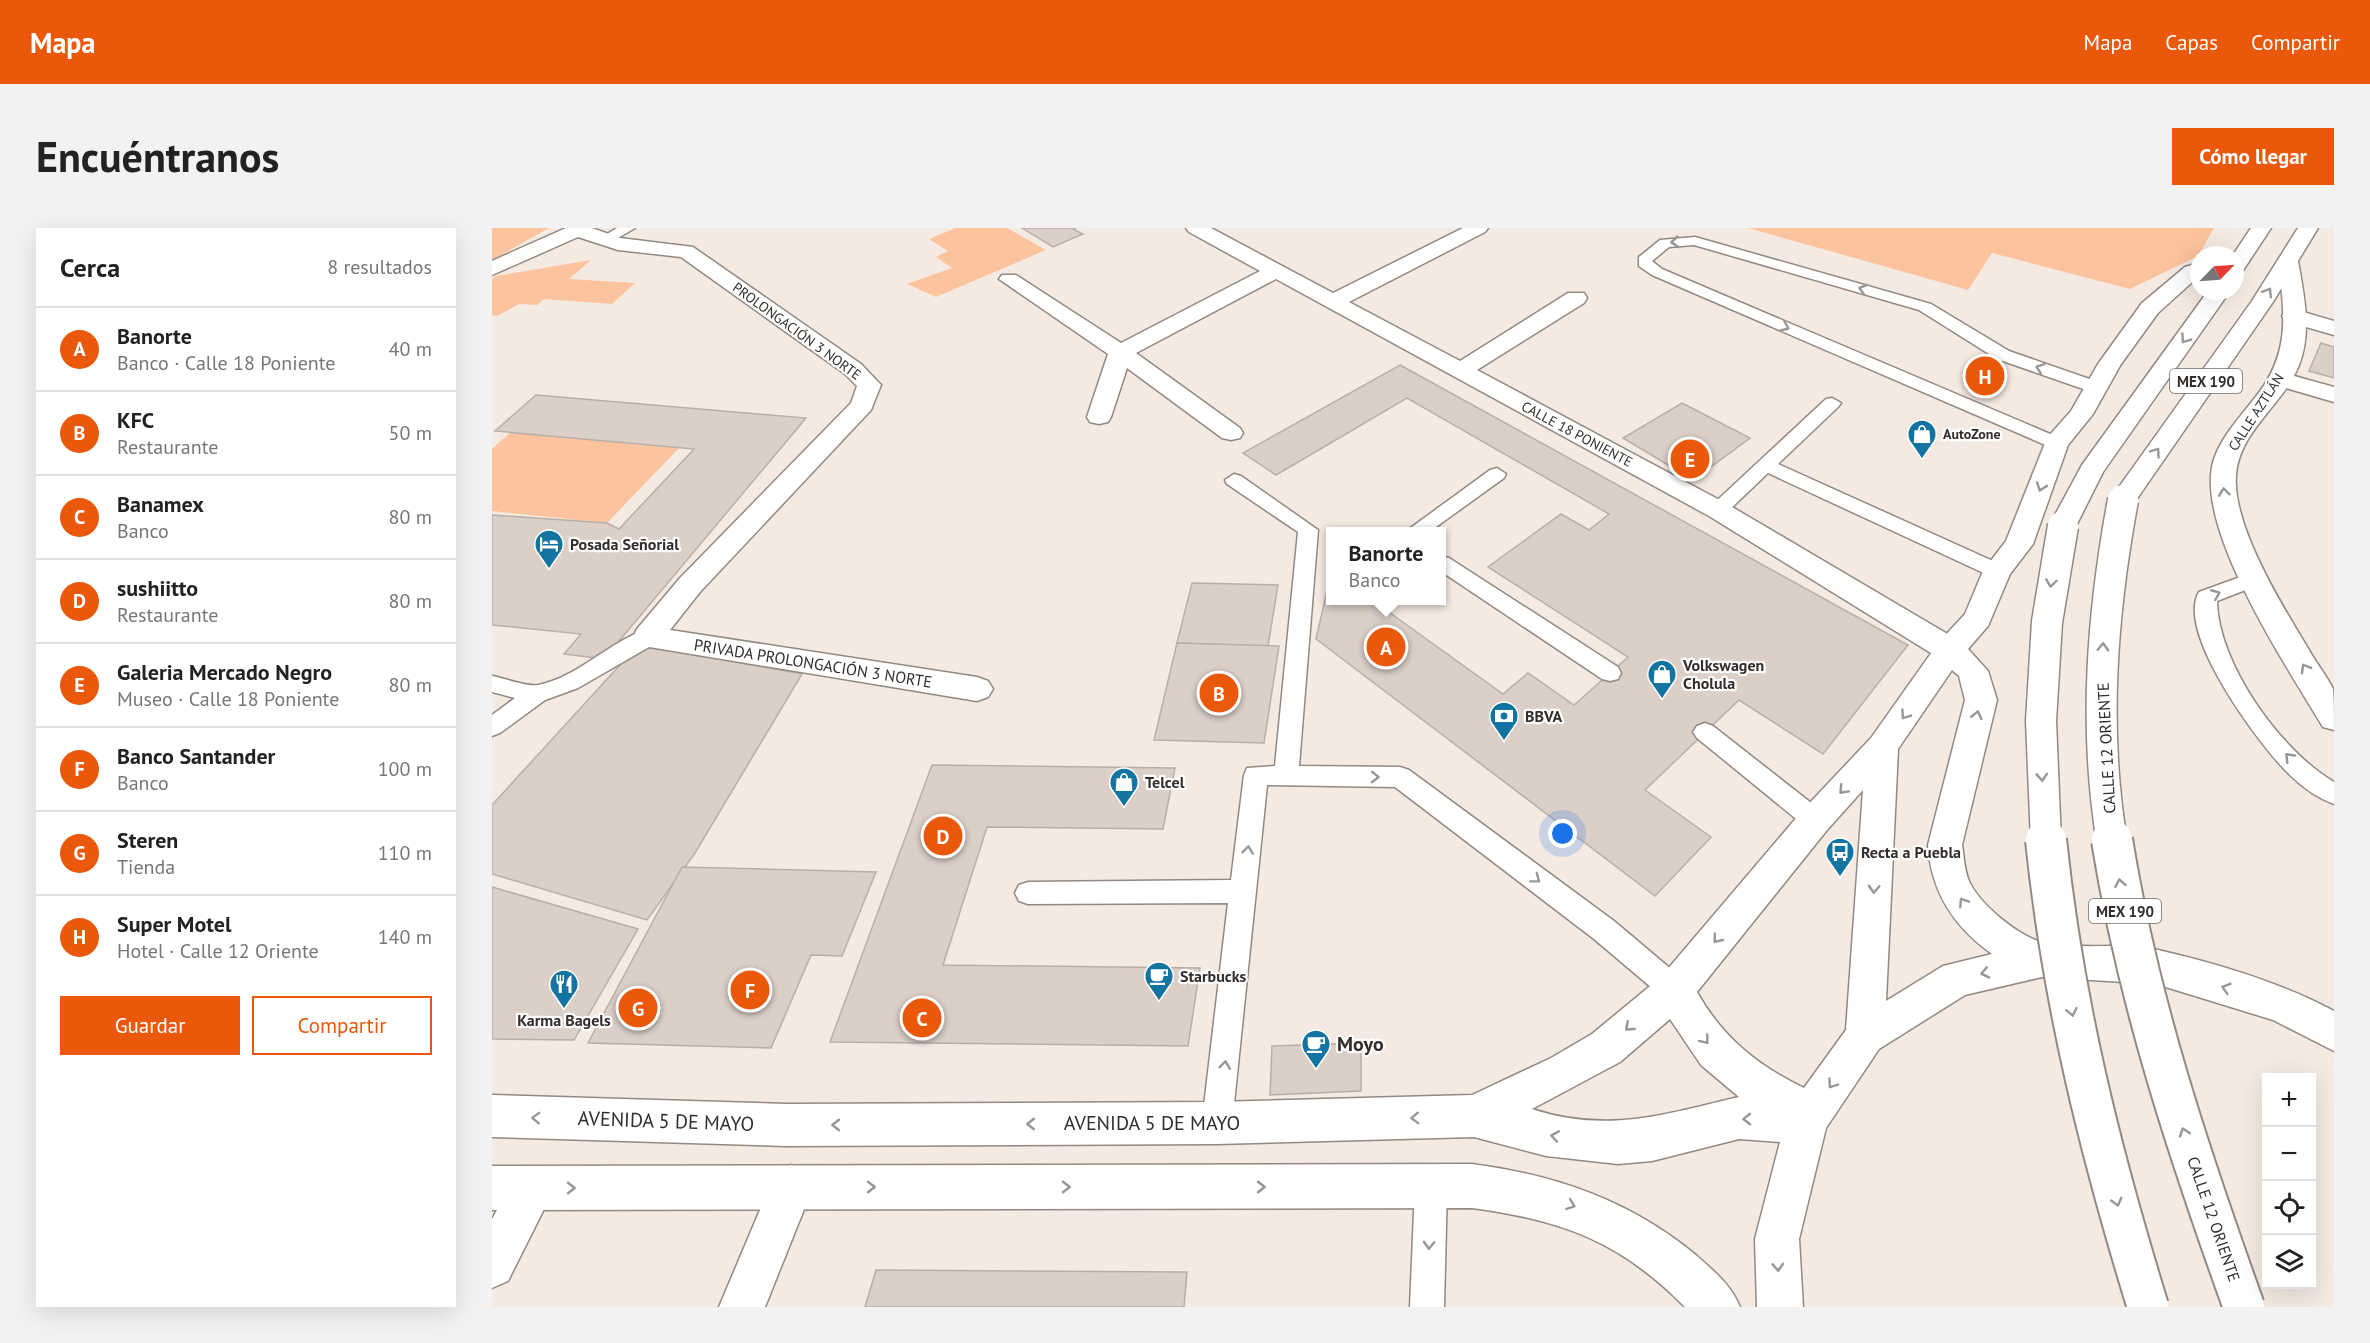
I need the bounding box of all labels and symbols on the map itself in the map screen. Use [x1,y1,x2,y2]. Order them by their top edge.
one-way arrow [1670,235,1679,248]
north arrow [2190,246,2244,300]
street label: PROLONGACIÓN 3 NORTE [729,278,865,384]
one-way arrow [1858,284,1869,296]
one-way arrow [2261,288,2273,298]
one-way arrow [1778,320,1789,332]
one-way arrow [2181,332,2192,343]
pin: H [1966,354,2004,398]
one-way arrow [2035,362,2046,375]
road number: MEX 190 [2170,369,2242,393]
street label: CALLE AZTLÁN [2224,370,2288,454]
street label: CALLE 18 PONIENTE [1518,397,1636,471]
shop icon: AutoZone [1906,418,1938,460]
place label: AutoZone [1943,425,2001,443]
pin: E [1670,436,1710,482]
one-way arrow [2149,448,2160,459]
one-way arrow [2036,481,2048,491]
one-way arrow [2219,487,2231,496]
hotel icon: Posada Señorial [533,528,565,570]
place label: Posada Señorial [570,534,679,554]
one-way arrow [2046,578,2058,588]
one-way arrow [2210,589,2221,601]
pin: A [1366,624,1406,670]
street label: PRIVADA PROLONGACIÓN 3 NORTE [693,634,933,692]
one-way arrow [2097,643,2110,652]
place label: Volkswagen Cholula [1682,655,1764,693]
shop icon: Volkswagen Cholula [1646,658,1678,700]
one-way arrow [2301,663,2312,674]
pin: B [1200,670,1238,716]
street label: CALLE 12 ORIENTE [2093,682,2119,814]
bank icon: BBVA [1488,700,1520,742]
place label: BBVA [1525,706,1562,726]
one-way arrow [1901,709,1912,720]
one-way arrow [1969,711,1982,721]
one-way arrow [2285,754,2296,764]
shop icon: Telcel [1108,766,1140,808]
one-way arrow [1371,770,1380,783]
place label: Telcel [1145,772,1185,792]
one-way arrow [2035,773,2048,782]
one-way arrow [1839,783,1850,794]
pin: D [924,814,962,858]
your location [1548,819,1577,848]
bus stop icon: Recta a Puebla [1824,836,1856,878]
place label: Recta a Puebla [1861,842,1961,862]
one-way arrow [1241,846,1254,855]
one-way arrow [1529,872,1540,883]
one-way arrow [2114,878,2127,888]
one-way arrow [1867,885,1880,894]
one-way arrow [1959,898,1970,909]
road number: MEX 190 [2089,899,2161,923]
one-way arrow [1713,932,1724,943]
cafe icon: Starbucks [1143,960,1175,1002]
place label: Starbucks [1180,966,1247,986]
one-way arrow [1980,966,1990,979]
restaurant icon: Karma Bagels [548,968,580,1010]
pin: F [730,968,770,1012]
one-way arrow [2221,983,2232,995]
pin: G [618,986,658,1030]
pin: C [902,996,942,1040]
one-way arrow [2065,1007,2078,1017]
place label: Karma Bagels [517,1010,611,1030]
one-way arrow [1625,1020,1636,1031]
cafe icon: Moyo [1300,1028,1332,1070]
place label: Moyo [1337,1031,1384,1057]
one-way arrow [1698,1033,1709,1044]
one-way arrow [1218,1061,1230,1070]
one-way arrow [1828,1077,1839,1088]
street label: AVENIDA 5 DE MAYO [577,1105,755,1137]
street label: AVENIDA 5 DE MAYO [1064,1110,1240,1136]
one-way arrow [532,1111,541,1124]
one-way arrow [1411,1111,1420,1124]
one-way arrow [1742,1112,1751,1125]
one-way arrow [1027,1118,1036,1130]
one-way arrow [832,1119,841,1131]
one-way arrow [2179,1127,2192,1138]
one-way arrow [1550,1130,1560,1143]
street label: CALLE 12 ORIENTE [2183,1154,2245,1284]
one-way arrow [867,1181,876,1193]
one-way arrow [1062,1181,1071,1193]
one-way arrow [1257,1181,1266,1193]
one-way arrow [567,1182,576,1195]
one-way arrow [2110,1197,2123,1207]
one-way arrow [1565,1198,1576,1210]
one-way arrow [1423,1241,1436,1250]
one-way arrow [1772,1263,1785,1272]

